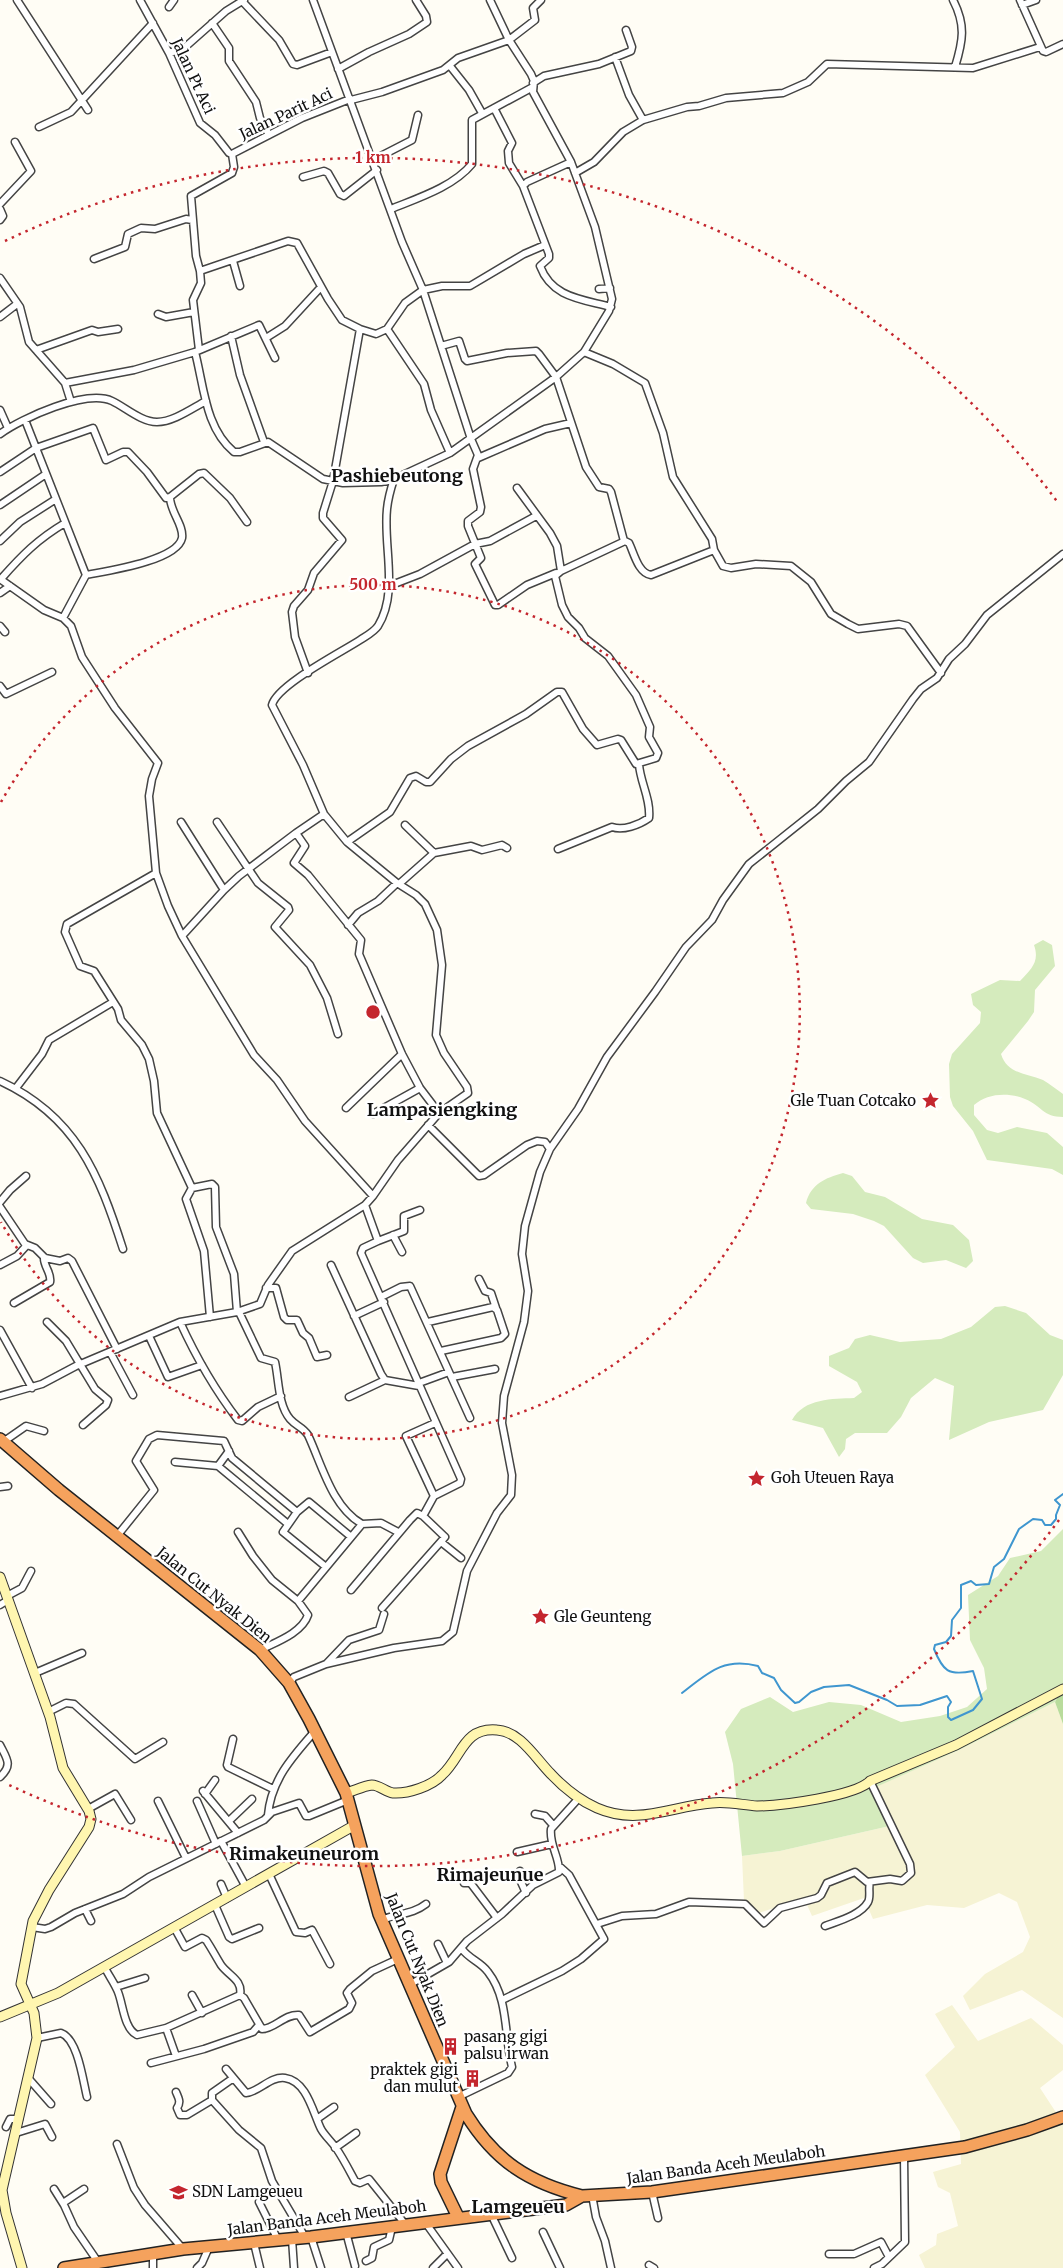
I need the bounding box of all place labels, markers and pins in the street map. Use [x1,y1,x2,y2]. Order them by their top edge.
centre of rings [364,1003,382,1021]
place label: Gle Tuan Cotcako [790,1091,916,1110]
place icon: Gle Tuan Cotcako [920,1091,940,1111]
place icon: Goh Uteuen Raya [747,1468,767,1488]
place label: Goh Uteuen Raya [771,1468,894,1487]
place icon: Gle Geunteng [530,1607,550,1627]
place label: Gle Geunteng [554,1607,651,1626]
place label: pasang gigi palsu irwan [464,2027,549,2063]
building icon: pasang gigi palsu irwan [440,2036,460,2056]
place label: praktek gigi dan mulut [370,2060,458,2096]
building icon: praktek gigi dan mulut [462,2069,482,2089]
school or university icon: SDN Lamgeueu [168,2182,188,2202]
place label: SDN Lamgeueu [192,2182,303,2201]

